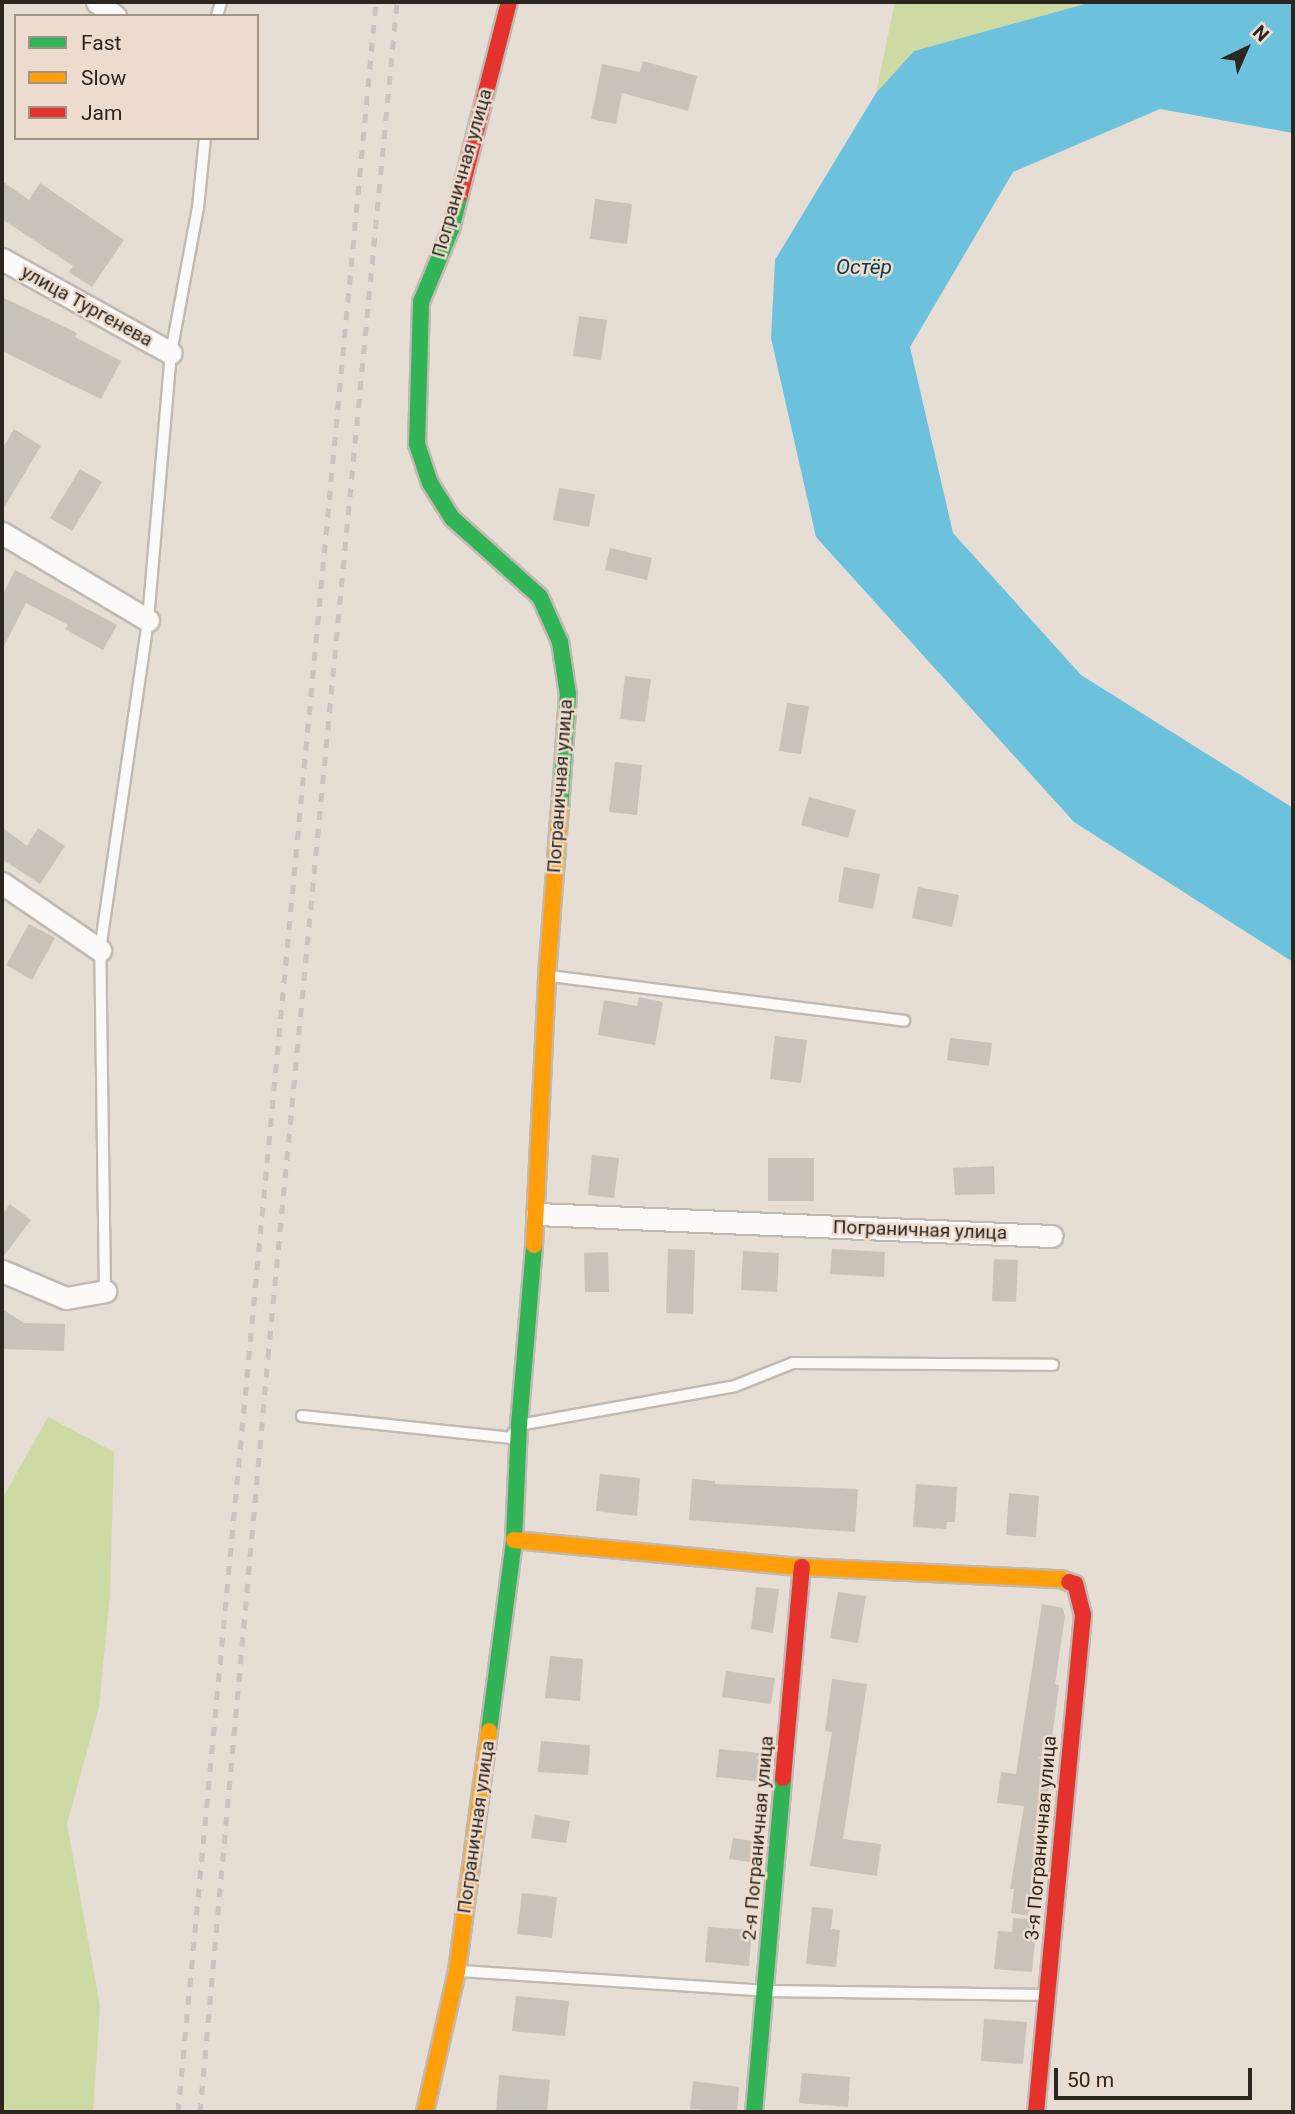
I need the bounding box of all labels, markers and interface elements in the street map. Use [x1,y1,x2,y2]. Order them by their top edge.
legend [14,14,259,140]
north arrow [1211,14,1281,84]
text: N [1248,21,1274,46]
text: Fast [81,31,121,55]
text: Slow [81,66,126,90]
street label: Пограничная улица [427,86,497,260]
text: Jam [81,101,122,125]
water label: Остёр [836,254,892,280]
street label: улица Тургенева [17,260,157,352]
street label: Пограничная улица [543,698,577,874]
street label: Пограничная улица [833,1216,1007,1244]
street label: 2-я Пограничная улица [738,1735,778,1941]
street label: 3-я Пограничная улица [1021,1735,1061,1941]
street label: Пограничная улица [453,1739,499,1915]
scale bar [1057,2054,1255,2098]
text: 50 m [1067,2068,1114,2092]

